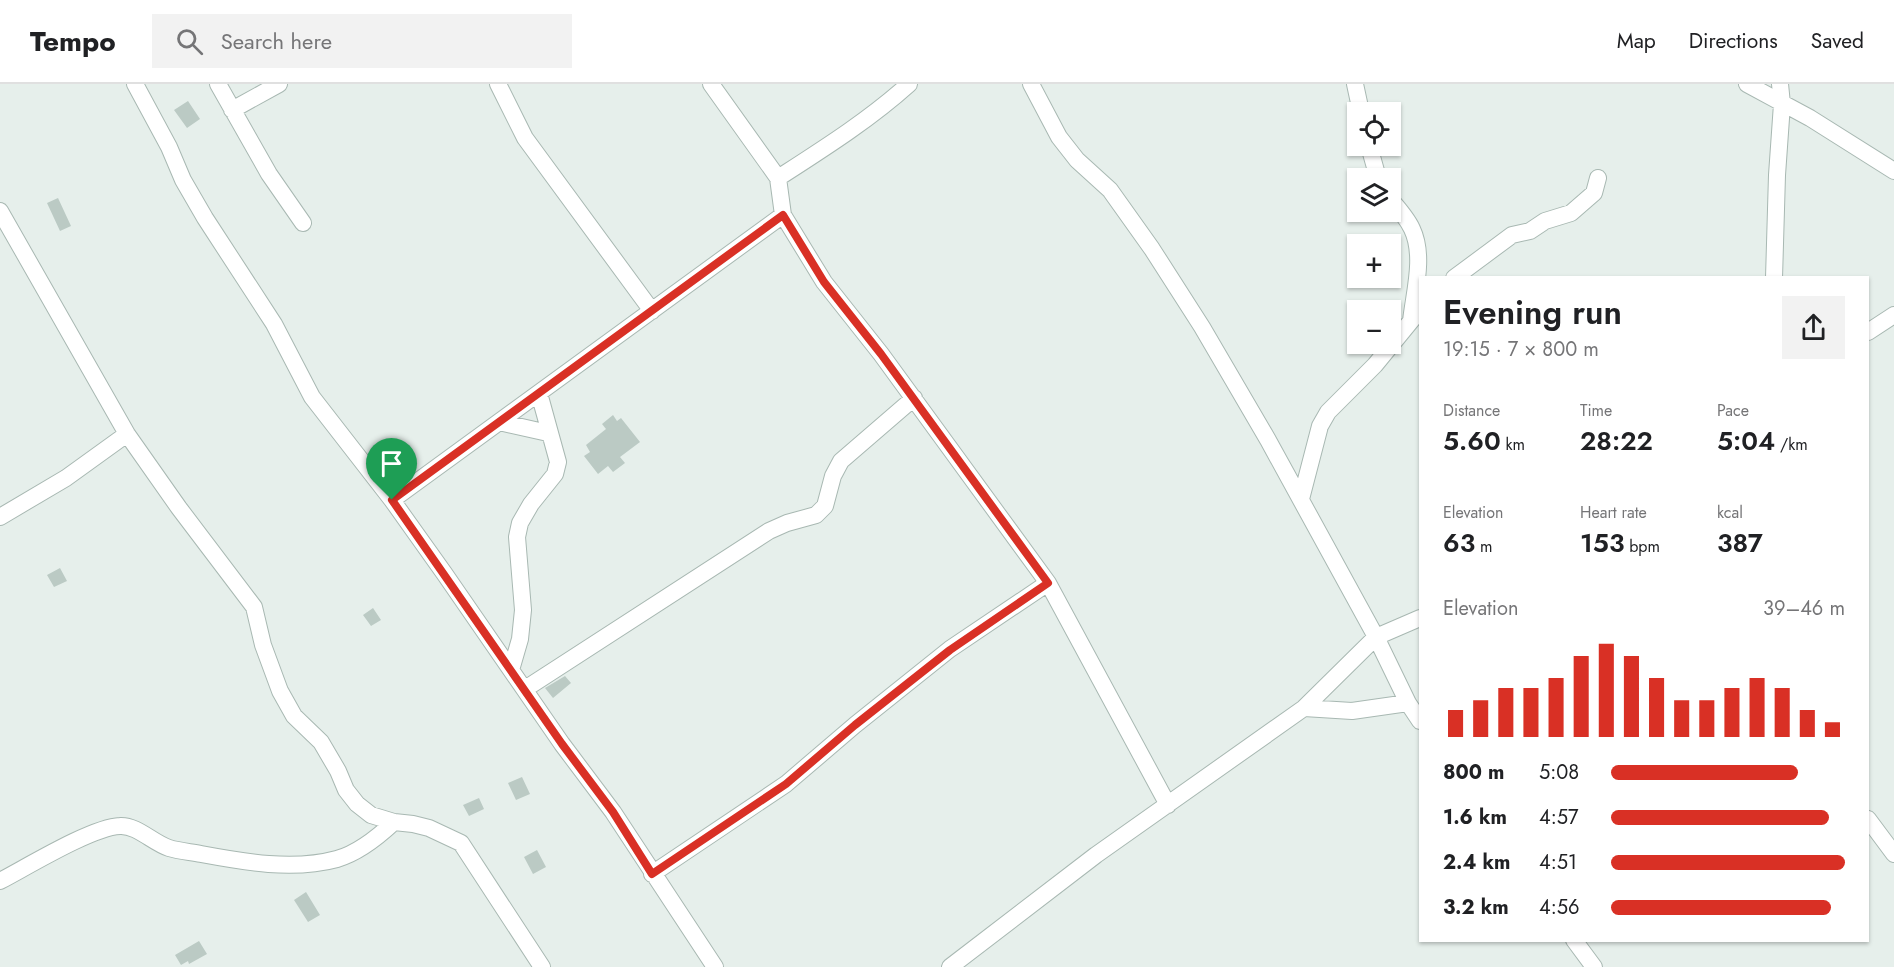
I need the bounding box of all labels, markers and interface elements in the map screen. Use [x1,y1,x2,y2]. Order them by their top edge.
search box [152,14,572,68]
text: Tempo [30,21,116,62]
icon: search [173,25,206,58]
text: Search here [221,25,332,57]
text: Map [1617,26,1656,56]
text: Directions [1689,26,1778,56]
text: Saved [1811,26,1864,56]
map controls [1347,102,1401,354]
button: locate [1347,102,1401,156]
button: layers [1347,168,1401,222]
button: + [1347,234,1401,288]
text: Evening run [1443,289,1622,336]
button: share [1782,296,1845,359]
button: − [1347,300,1401,354]
text: 19:15 · 7 × 800 m [1443,335,1599,364]
text: Distance [1443,399,1500,422]
text: Time [1580,399,1612,422]
text: Pace [1717,399,1749,422]
text: 5.60 [1443,422,1501,460]
text: 28:22 [1580,422,1653,460]
text: 5:04 [1717,422,1775,460]
text: km [1501,433,1525,456]
text: /km [1775,433,1808,456]
pin [366,438,417,500]
icon: arrive [375,447,408,480]
text: Elevation [1443,501,1503,524]
text: Heart rate [1580,501,1647,524]
text: kcal [1717,501,1743,524]
text: 63 [1443,524,1475,562]
text: 153 [1580,524,1624,562]
text: 387 [1717,524,1763,562]
text: m [1475,535,1492,558]
text: bpm [1624,535,1660,558]
text: Elevation [1443,594,1518,623]
text: 39–46 m [1763,594,1845,623]
text: 800 m [1443,758,1504,787]
text: 5:08 [1539,758,1579,787]
text: 1.6 km [1443,803,1507,832]
text: 4:57 [1539,803,1578,832]
text: 2.4 km [1443,848,1510,877]
text: 4:51 [1539,848,1577,877]
text: 3.2 km [1443,893,1509,922]
text: 4:56 [1539,893,1579,922]

